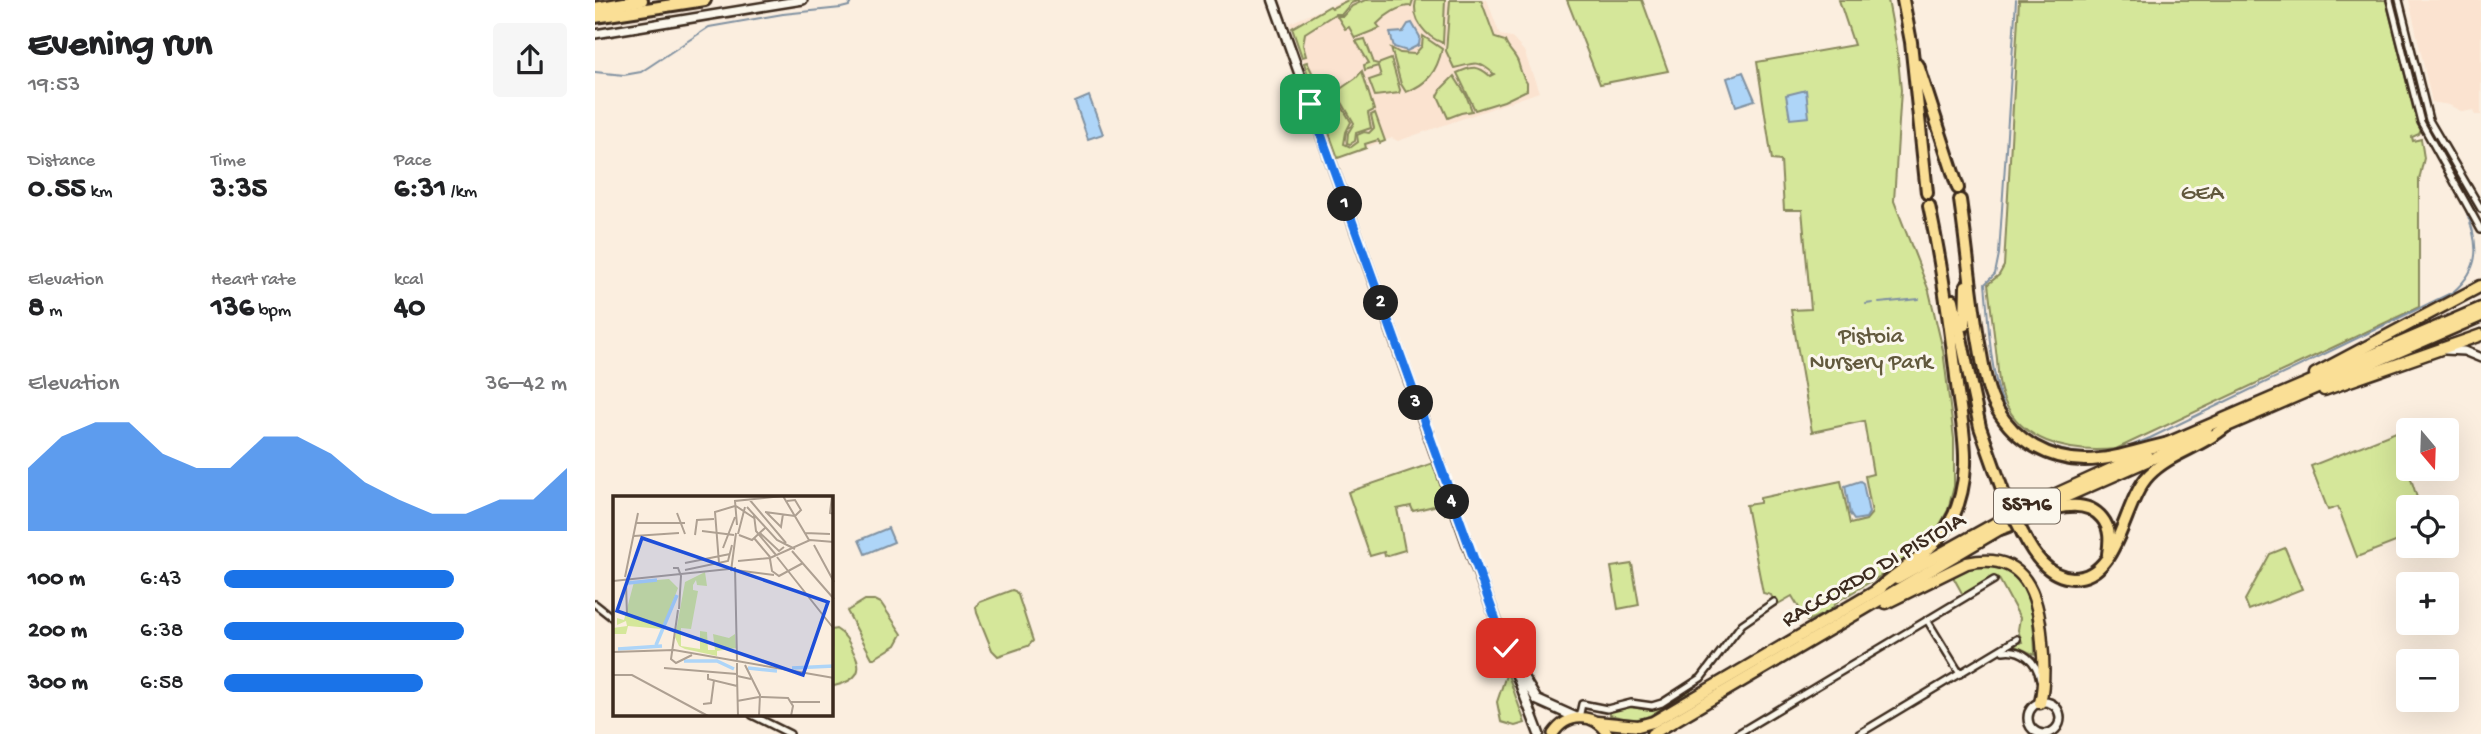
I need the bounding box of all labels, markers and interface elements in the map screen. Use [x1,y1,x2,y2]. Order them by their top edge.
button: share [493,23,567,97]
text: Evening run [28,24,212,68]
text: 19:53 [28,72,80,99]
pin [1280,74,1340,134]
icon: arrive [1291,85,1329,123]
text: Distance [28,150,95,173]
text: Time [211,150,246,173]
text: Pace [394,150,431,173]
text: 0.55 [28,173,86,208]
text: 3:35 [211,173,267,208]
text: 6:31 [394,173,446,208]
text: km [86,181,112,204]
text: /km [446,181,477,204]
park label: GEA [2181,181,2225,208]
pin: 1 [1327,186,1363,222]
text: 1 [1341,192,1348,215]
text: Elevation [28,269,104,292]
text: Heart rate [211,269,296,292]
text: kcal [394,269,424,292]
pin: 2 [1363,286,1399,320]
text: 2 [1376,291,1385,314]
text: 8 [28,292,44,327]
text: 136 [211,292,254,327]
text: 40 [394,292,425,327]
text: m [44,300,62,323]
text: bpm [254,300,291,323]
park label: Pistoia Nursery Park [1809,324,1935,377]
text: Elevation [28,371,119,398]
text: 36–42 m [485,371,567,398]
pin: 3 [1399,386,1433,420]
text: 3 [1411,391,1420,414]
north arrow [2396,418,2459,481]
map controls [2396,418,2459,712]
pin: 4 [1435,484,1469,520]
road number: SS716 [1994,489,2060,524]
text: 4 [1447,490,1456,513]
button: locate [2396,495,2459,558]
inset map [613,496,833,716]
street label: RACCORDO DI PISTOIA [1777,507,1972,635]
text: 100 m [28,566,85,593]
text: 6:43 [140,566,182,593]
button: + [2396,572,2459,635]
text: 200 m [28,618,87,645]
text: 6:38 [140,618,183,645]
pin [1476,618,1536,678]
icon: check [1487,629,1525,667]
button: − [2396,649,2459,712]
text: 300 m [28,670,88,697]
text: 6:58 [140,670,184,697]

